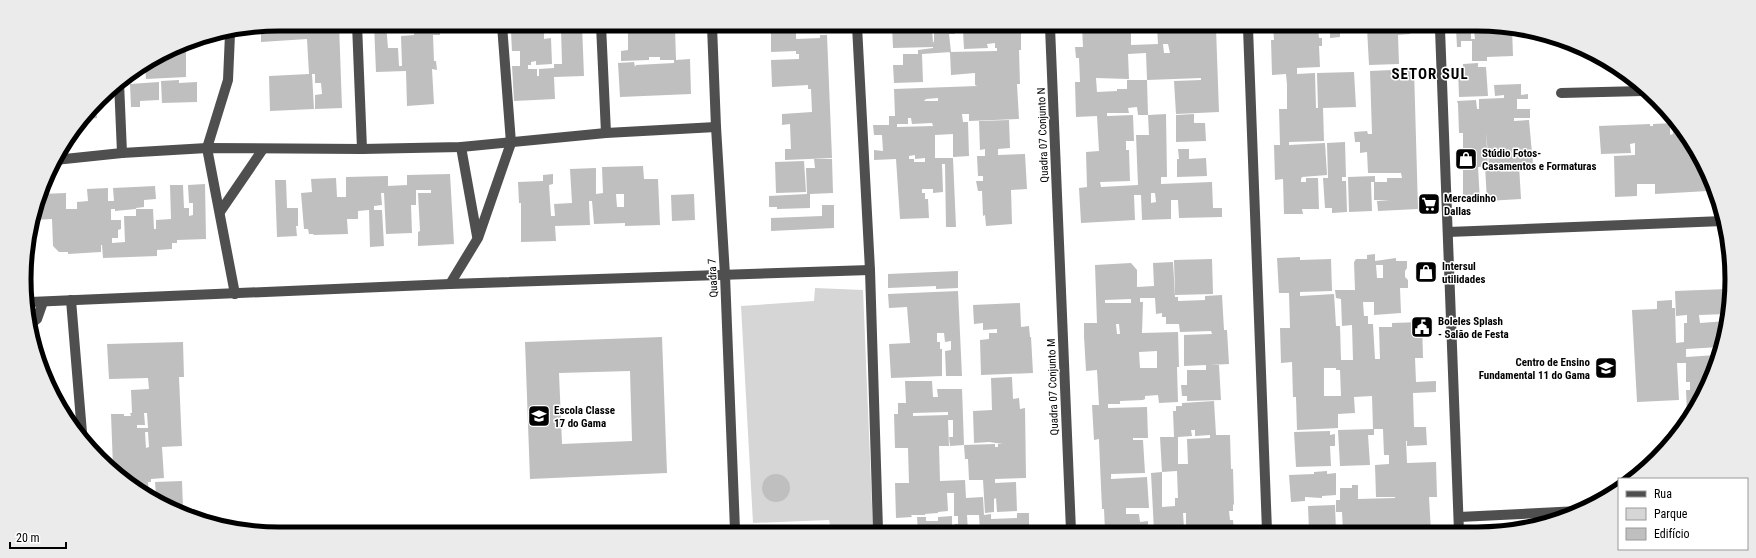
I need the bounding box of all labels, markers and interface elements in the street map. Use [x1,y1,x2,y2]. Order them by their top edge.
district label: SETOR SUL [1391,65,1469,83]
street label: Quadra 07 Conjunto N [1035,87,1051,183]
shop icon: Stúdio Fotos- Casamentos e Formaturas [1453,146,1479,172]
place label: Stúdio Fotos- Casamentos e Formaturas [1482,147,1597,173]
supermarket icon: Mercadinho Dallas [1416,191,1442,217]
place label: Mercadinho Dallas [1444,192,1496,218]
street label: Quadra 7 [705,258,721,298]
shop icon: Intersul utilidades [1413,259,1439,285]
place label: Intersul utilidades [1442,260,1485,286]
public building icon: Boleles Splash - Salão de Festa [1409,314,1435,340]
place label: Boleles Splash - Salão de Festa [1438,315,1509,341]
street label: Quadra 07 Conjunto M [1045,338,1061,436]
school or university icon: Centro de Ensino Fundamental 11 do Gama [1593,355,1619,381]
place label: Centro de Ensino Fundamental 11 do Gama [1479,356,1591,382]
school or university icon: Escola Classe 17 do Gama [526,403,552,429]
place label: Escola Classe 17 do Gama [554,404,615,430]
legend [1618,478,1748,550]
text: Rua [1654,487,1672,501]
text: Parque [1654,507,1688,521]
scale bar [10,524,66,550]
text: Edifício [1654,527,1690,541]
text: 20 m [16,531,40,545]

